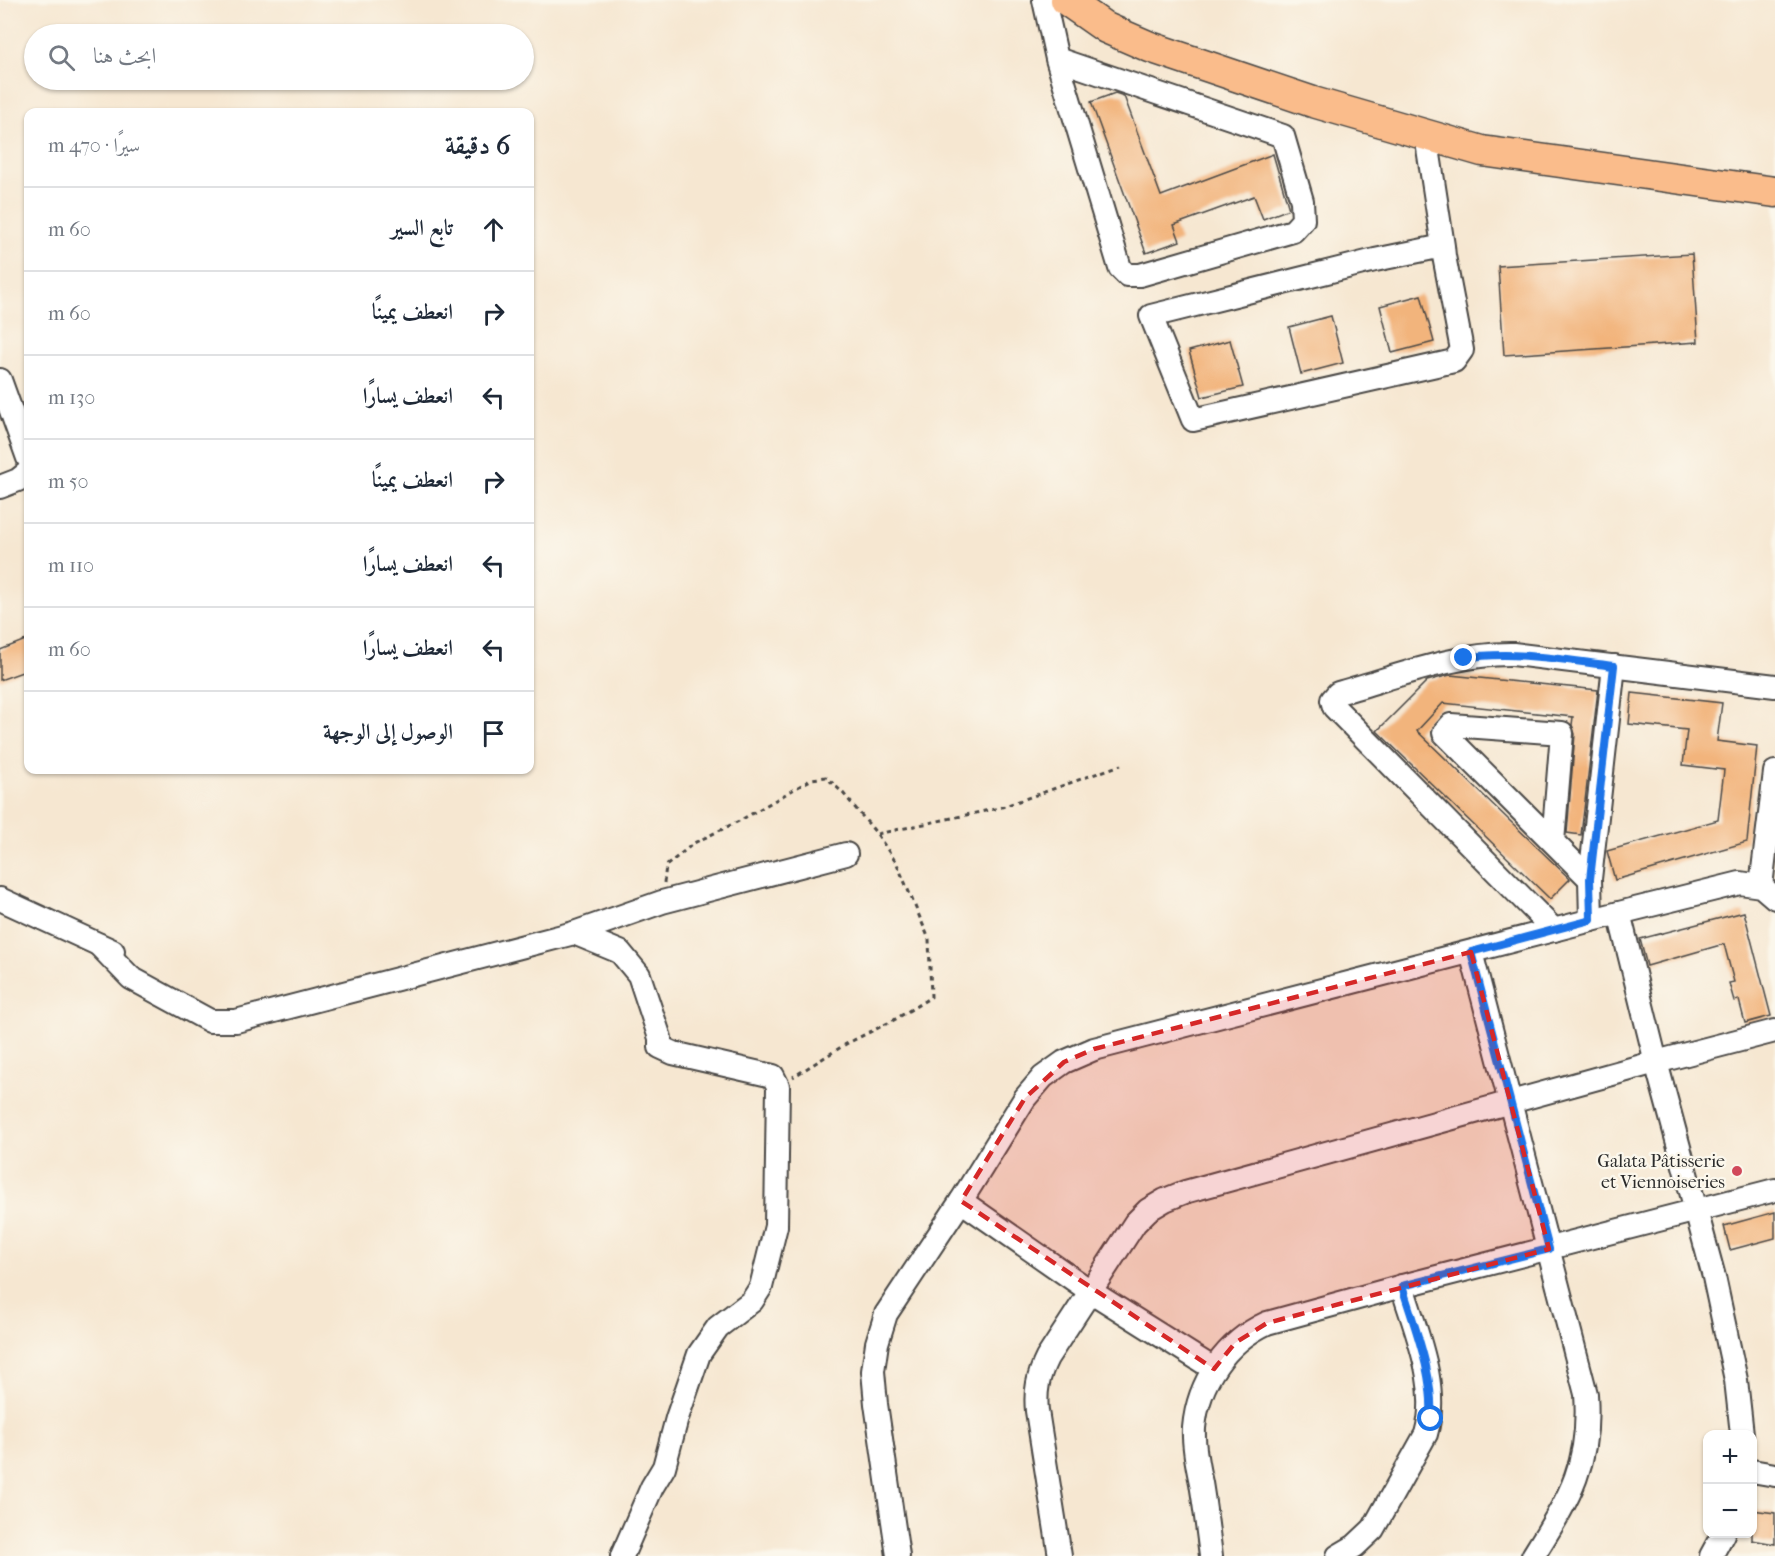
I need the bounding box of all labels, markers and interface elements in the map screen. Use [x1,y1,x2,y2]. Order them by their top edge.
search box [24,24,534,90]
icon: search [45,41,78,74]
text: ابحث هنا [93,43,156,69]
text: 6 دقيقة [445,130,510,161]
text: سيرًا · 470 m [48,134,140,157]
icon: ahead [477,213,510,246]
text: تابع السير [391,215,453,241]
text: 60 m [48,218,91,241]
icon: right [477,297,510,330]
text: انعطف يمينًا [372,299,453,325]
text: 60 m [48,302,91,325]
icon: left [477,381,510,414]
text: انعطف يسارًا [363,383,453,409]
text: 130 m [48,386,95,409]
icon: right [477,465,510,498]
text: انعطف يمينًا [372,467,453,493]
text: 50 m [48,470,89,493]
icon: left [477,549,510,582]
text: انعطف يسارًا [363,551,453,577]
text: 110 m [48,554,94,577]
icon: left [477,633,510,666]
text: انعطف يسارًا [363,635,453,661]
text: 60 m [48,638,91,661]
route end [1450,644,1476,670]
icon: arrive [477,717,510,750]
text: الوصول إلى الوجهة [323,719,453,745]
place label: Galata Pâtisserie et Viennoiseries [1597,1151,1725,1193]
marker: Galata Pâtisserie et Viennoiseries [1730,1164,1744,1178]
route start [1417,1405,1443,1431]
map controls [1703,1430,1757,1538]
button: + [1703,1430,1757,1484]
button: − [1703,1484,1757,1538]

